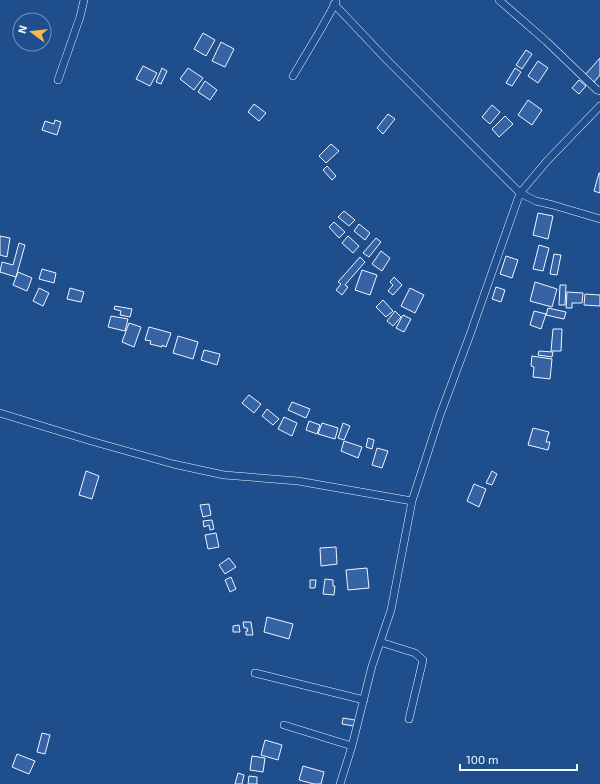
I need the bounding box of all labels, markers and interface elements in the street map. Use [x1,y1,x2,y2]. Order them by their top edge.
north arrow [12,12,52,52]
text: N [15,24,29,35]
scale bar [460,746,577,772]
text: 100 m [466,752,498,766]

